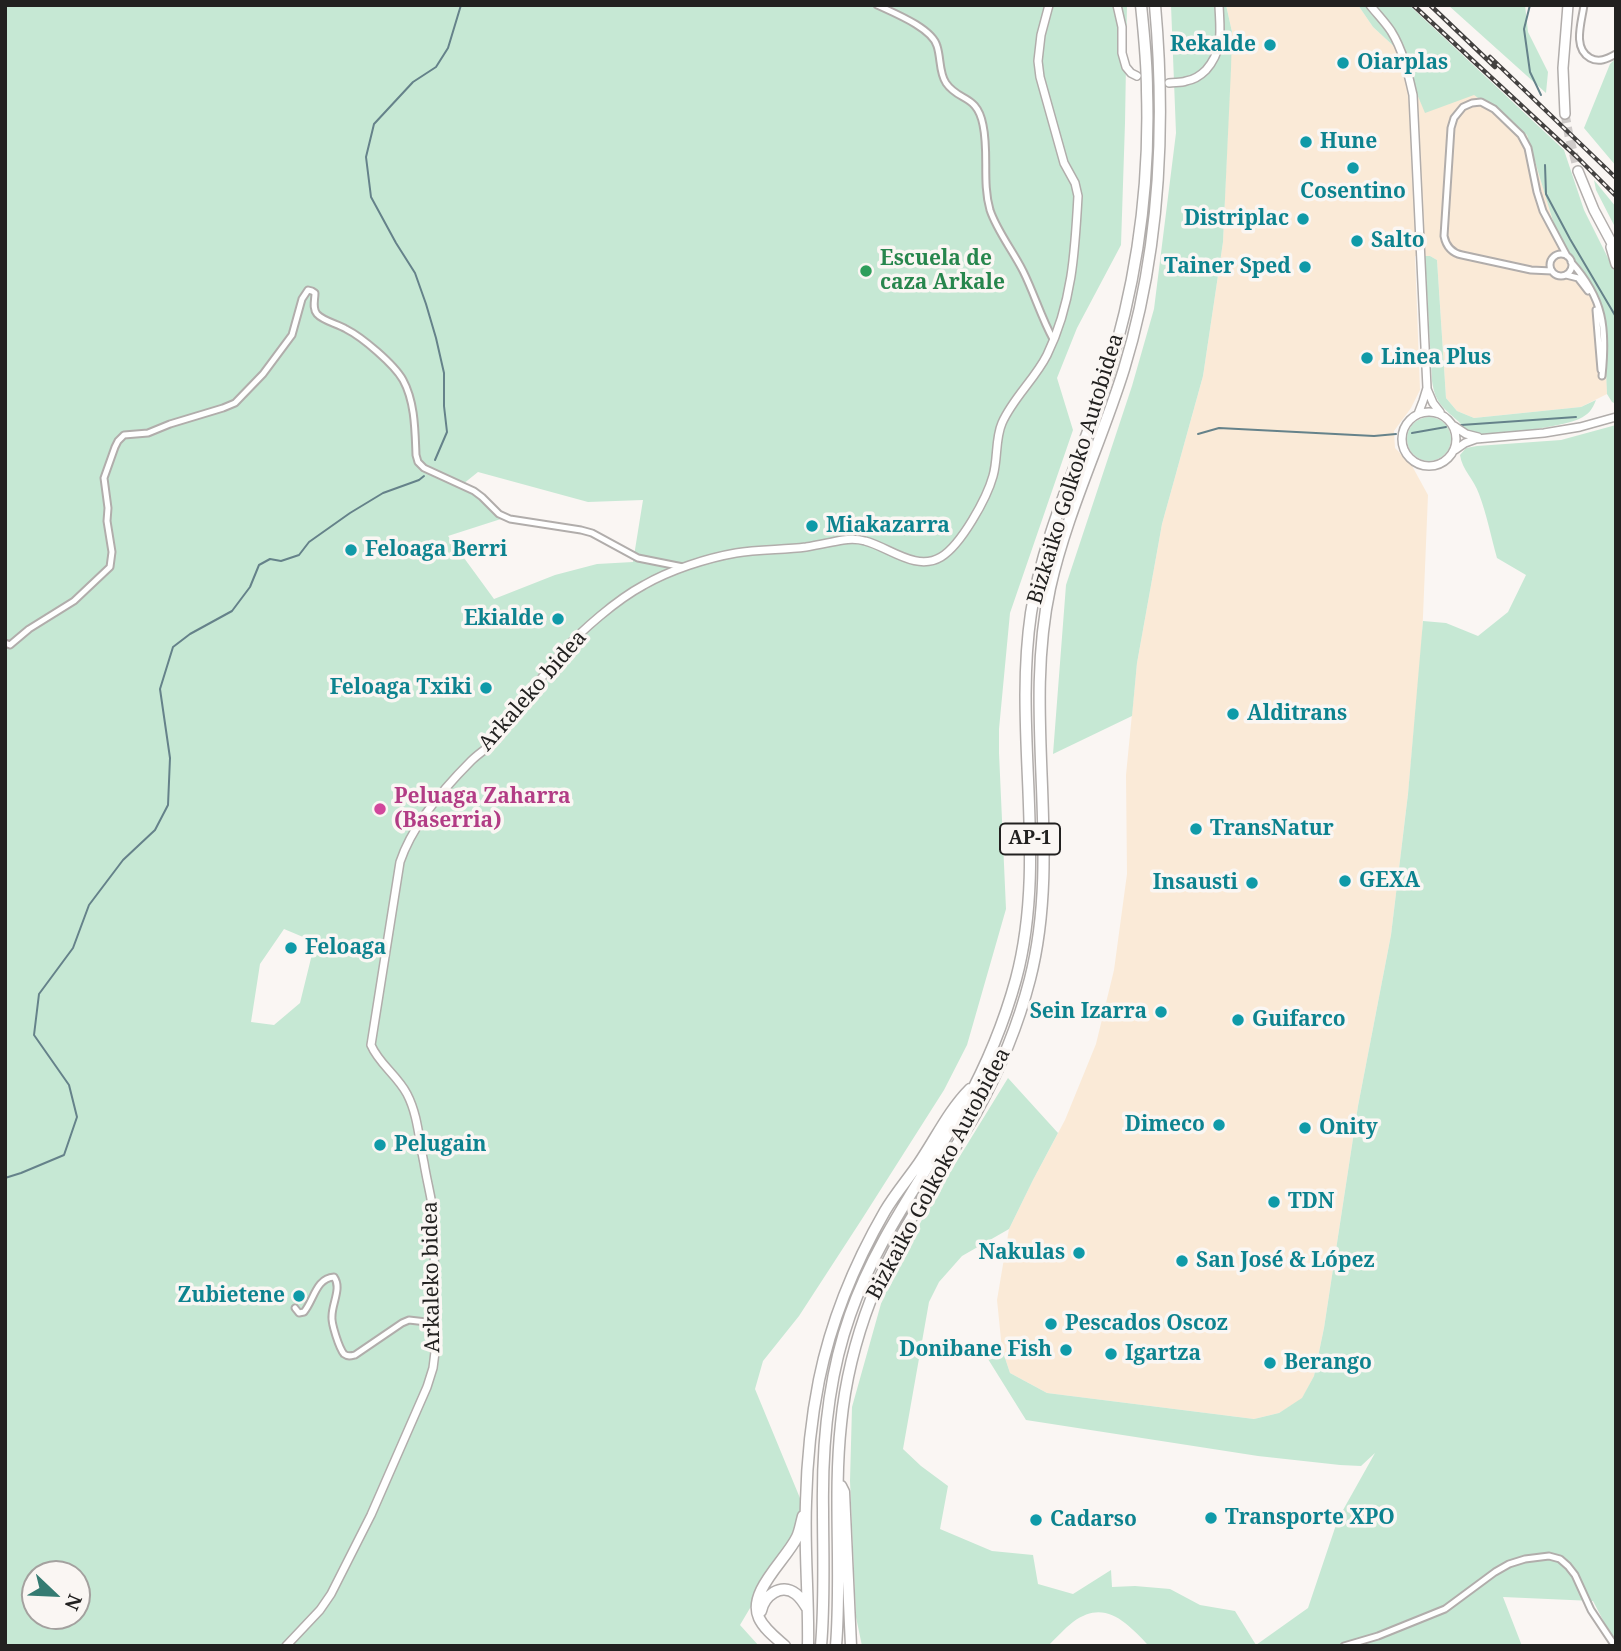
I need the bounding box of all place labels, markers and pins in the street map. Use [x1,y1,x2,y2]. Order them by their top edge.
place label: Rekalde [1170,32,1256,58]
marker: Rekalde [1262,37,1278,53]
place label: Oiarplas [1357,50,1448,76]
marker: Oiarplas [1335,55,1351,71]
place label: Hune [1320,129,1377,155]
marker: Hune [1298,134,1314,150]
marker: Cosentino [1345,160,1361,176]
place label: Cosentino [1300,179,1406,205]
place label: Distriplac [1184,206,1289,232]
marker: Distriplac [1295,211,1311,227]
place label: Salto [1371,228,1425,254]
marker: Salto [1349,233,1365,249]
place label: Escuela de caza Arkale [880,246,1005,296]
place label: Tainer Sped [1164,254,1291,280]
marker: Tainer Sped [1297,259,1313,275]
marker: Escuela de caza Arkale [858,263,874,279]
place label: Linea Plus [1381,345,1491,371]
marker: Linea Plus [1359,350,1375,366]
place label: Miakazarra [826,513,950,539]
marker: Miakazarra [804,518,820,534]
place label: Feloaga Berri [365,537,507,563]
marker: Feloaga Berri [343,542,359,558]
place label: Ekialde [464,606,544,632]
marker: Ekialde [550,611,566,627]
place label: Feloaga Txiki [330,675,472,701]
marker: Feloaga Txiki [478,680,494,696]
place label: Alditrans [1247,701,1347,727]
marker: Alditrans [1225,706,1241,722]
place label: Peluaga Zaharra (Baserria) [394,784,571,834]
marker: Peluaga Zaharra (Baserria) [372,801,388,817]
place label: TransNatur [1210,816,1334,842]
marker: TransNatur [1188,821,1204,837]
place label: GEXA [1359,868,1420,894]
place label: Insausti [1153,870,1238,896]
marker: GEXA [1337,873,1353,889]
marker: Insausti [1244,875,1260,891]
place label: Feloaga [305,935,386,961]
marker: Feloaga [283,940,299,956]
place label: Sein Izarra [1030,999,1147,1025]
marker: Sein Izarra [1153,1004,1169,1020]
place label: Guifarco [1252,1007,1346,1033]
marker: Guifarco [1230,1012,1246,1028]
place label: Dimeco [1125,1112,1205,1138]
place label: Onity [1319,1115,1378,1141]
marker: Dimeco [1211,1117,1227,1133]
marker: Onity [1297,1120,1313,1136]
place label: Pelugain [394,1132,487,1158]
marker: Pelugain [372,1137,388,1153]
place label: TDN [1288,1189,1334,1215]
marker: TDN [1266,1194,1282,1210]
place label: Nakulas [978,1240,1065,1266]
marker: Nakulas [1071,1245,1087,1261]
place label: San José & López [1196,1248,1375,1274]
marker: San José & López [1174,1253,1190,1269]
place label: Zubietene [177,1283,285,1309]
marker: Zubietene [291,1288,307,1304]
place label: Pescados Oscoz [1065,1311,1228,1337]
marker: Pescados Oscoz [1043,1316,1059,1332]
place label: Donibane Fish [899,1337,1052,1363]
place label: Igartza [1125,1341,1201,1367]
marker: Donibane Fish [1058,1342,1074,1358]
marker: Igartza [1103,1346,1119,1362]
place label: Berango [1284,1350,1372,1376]
marker: Berango [1262,1355,1278,1371]
place label: Transporte XPO [1225,1505,1395,1531]
place label: Cadarso [1050,1507,1137,1533]
marker: Transporte XPO [1203,1510,1219,1526]
marker: Cadarso [1028,1512,1044,1528]

